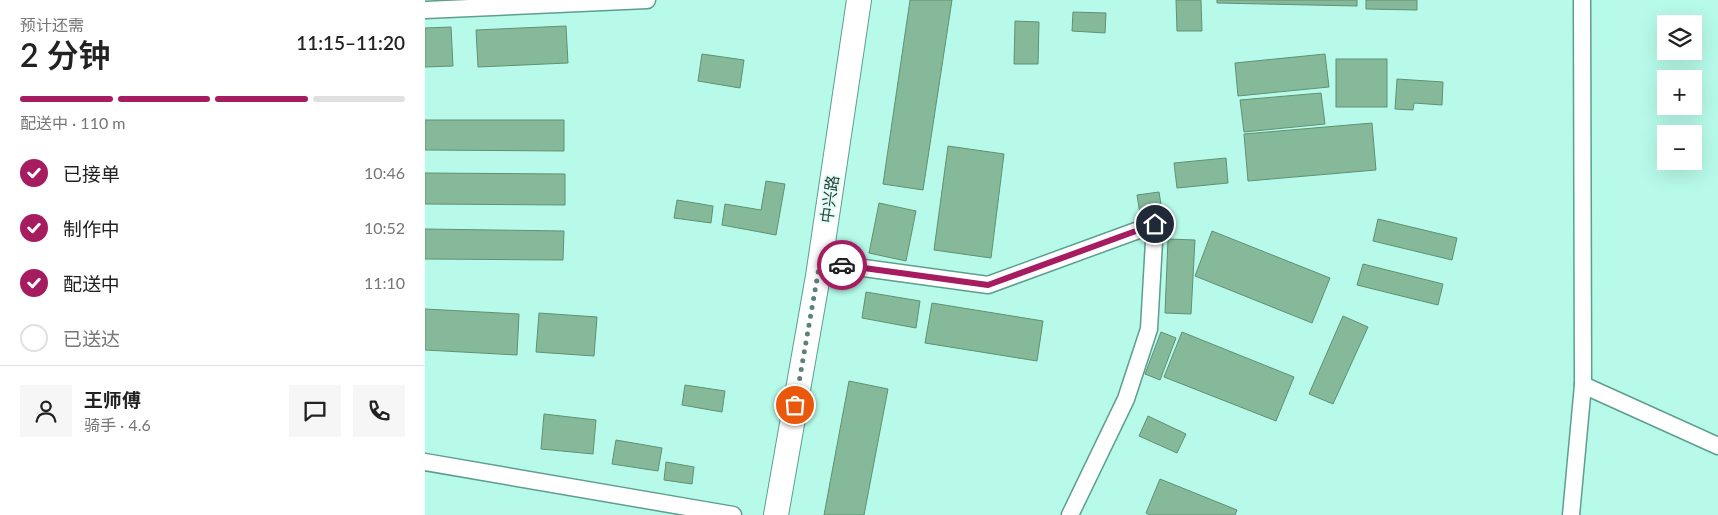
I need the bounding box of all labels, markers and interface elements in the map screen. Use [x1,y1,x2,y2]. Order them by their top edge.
text: 预计还需 [20,15,84,34]
map controls [1657,15,1702,170]
button: layers [1657,15,1702,60]
text: 11:15–11:20 [296,31,405,54]
text: 2 分钟 [20,35,111,74]
button: + [1657,70,1702,115]
text: 配送中 · 110 m [20,113,125,132]
button: − [1657,125,1702,170]
icon: check [20,159,48,187]
text: 已接单 [63,162,120,185]
text: 10:46 [364,163,405,182]
street label: 中兴路 [816,174,842,224]
pin [1134,203,1176,245]
icon: home [1141,210,1169,238]
icon: check [20,214,48,242]
text: 制作中 [63,217,120,240]
text: 10:52 [364,218,405,237]
courier [817,240,867,290]
icon: car [828,251,856,279]
icon: check [20,269,48,297]
text: 配送中 [63,272,120,295]
text: 11:10 [364,273,405,292]
text: 已送达 [63,327,120,350]
pin [774,384,816,426]
button: person [20,385,72,437]
button: chat [289,385,341,437]
button: phone [353,385,405,437]
text: 王师傅 [84,388,141,411]
icon: bag [781,391,809,419]
text: 骑手 · 4.6 [84,415,151,434]

